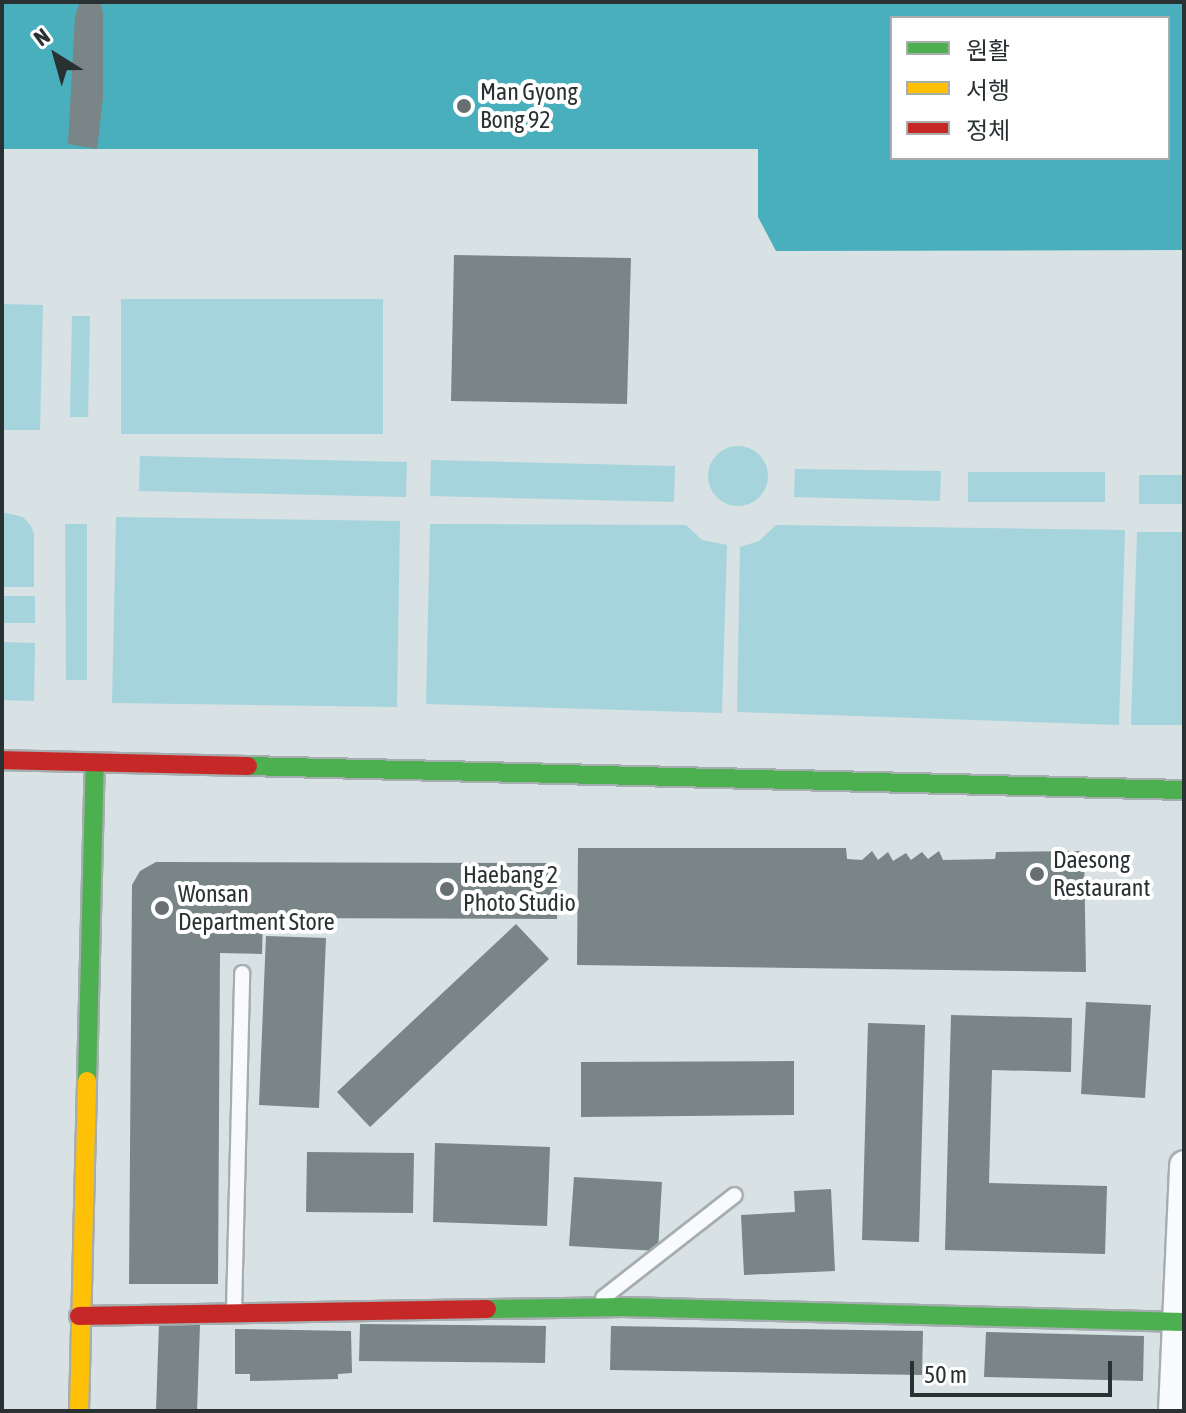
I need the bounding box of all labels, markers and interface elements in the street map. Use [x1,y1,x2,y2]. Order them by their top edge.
north arrow [16,16,96,96]
legend [890,16,1170,160]
text: N [29,23,55,51]
text: 원활 [966,37,1010,64]
text: 서행 [966,77,1010,104]
place label: Man Gyong Bong 92 [480,78,578,134]
marker: Man Gyong Bong 92 [455,97,473,115]
text: 정체 [966,117,1010,144]
place label: Daesong Restaurant [1053,846,1150,902]
place label: Haebang 2 Photo Studio [463,861,576,917]
marker: Daesong Restaurant [1028,865,1046,883]
place label: Wonsan Department Store [178,880,335,936]
marker: Haebang 2 Photo Studio [438,880,456,898]
marker: Wonsan Department Store [153,899,171,917]
scale bar [914,1345,1116,1395]
text: 50 m [924,1361,967,1388]

